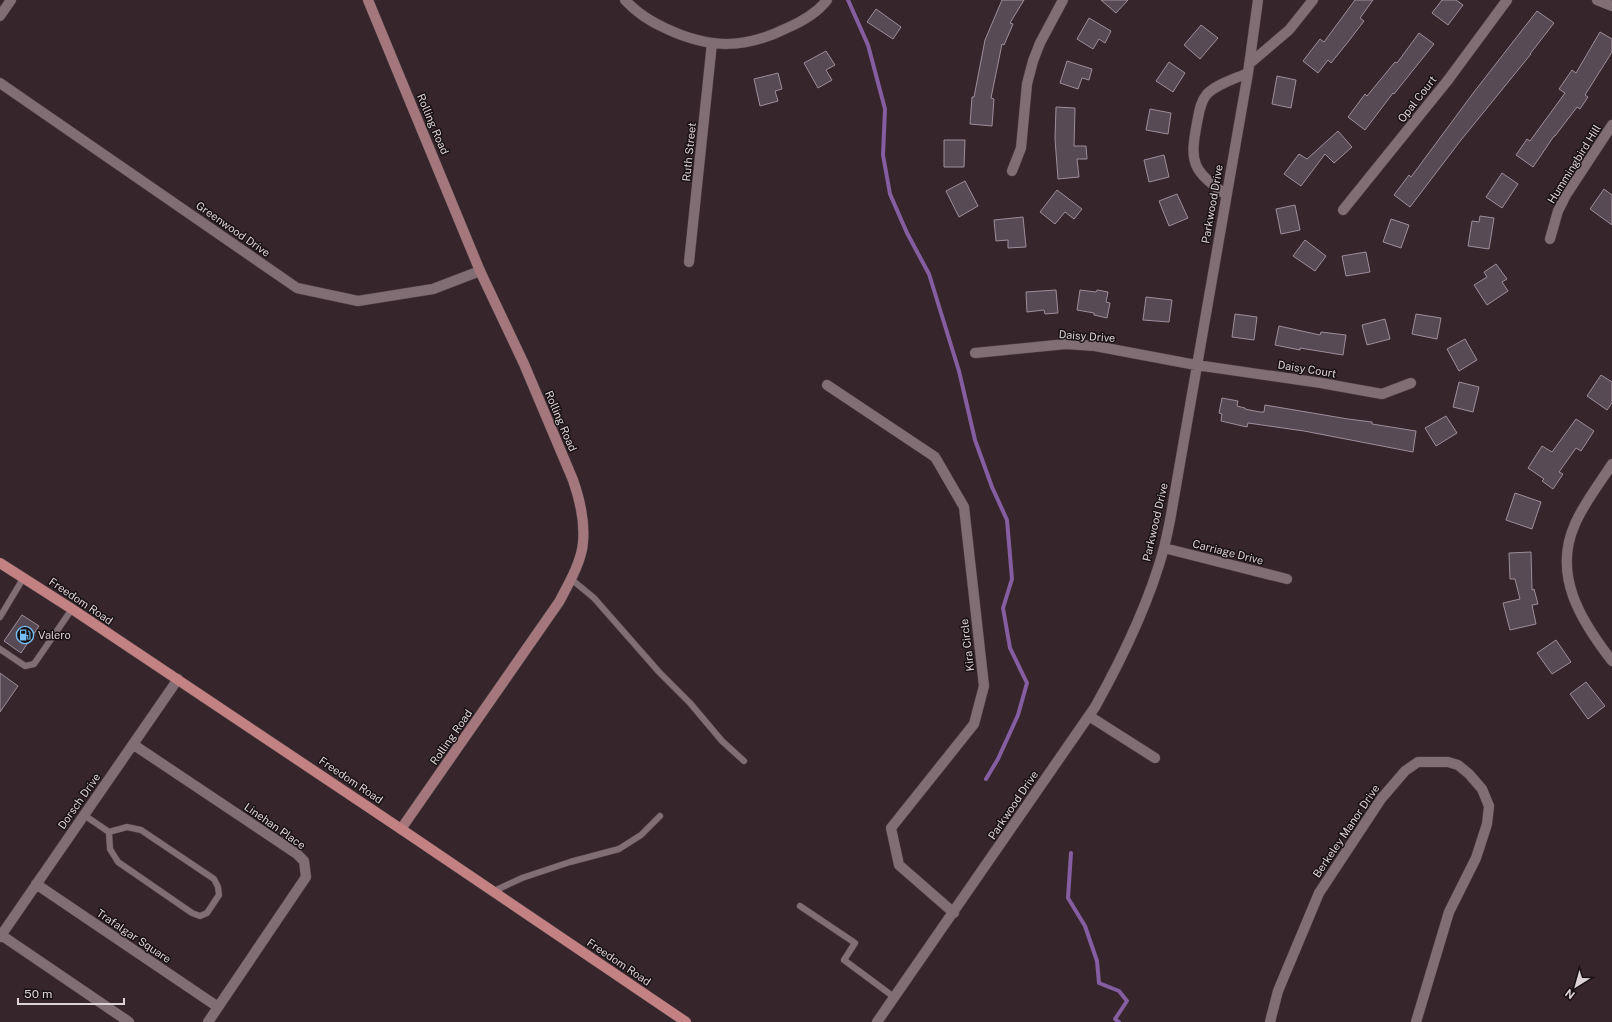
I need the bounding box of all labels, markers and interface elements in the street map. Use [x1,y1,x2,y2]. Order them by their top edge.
street label: Opal Court [1395,74,1439,124]
street label: Rolling Road [415,92,451,156]
street label: Ruth Street [680,122,698,182]
street label: Hummingbird Hill [1545,122,1603,206]
street label: Parkwood Drive [1199,164,1225,244]
street label: Greenwood Drive [194,199,272,259]
street label: Daisy Drive [1058,328,1116,344]
street label: Daisy Court [1277,358,1337,380]
street label: Rolling Road [543,389,579,453]
street label: Parkwood Drive [1140,482,1170,562]
street label: Carriage Drive [1191,537,1265,567]
street label: Freedom Road [47,575,115,627]
street label: Kira Circle [958,618,976,672]
fuel station icon: Valero [15,625,35,645]
place label: Valero [38,629,71,641]
street label: Rolling Road [428,707,474,767]
street label: Freedom Road [317,754,385,806]
street label: Parkwood Drive [986,768,1040,842]
street label: Dorsch Drive [55,771,103,831]
street label: Berkeley Manor Drive [1310,782,1382,880]
street label: Linehan Place [242,801,308,851]
street label: Trafalgar Square [95,907,173,965]
street label: Freedom Road [585,936,653,988]
north arrow [1556,966,1596,1006]
scale bar [18,980,124,1006]
text: 50 m [24,987,52,1001]
text: N [1563,987,1577,1001]

